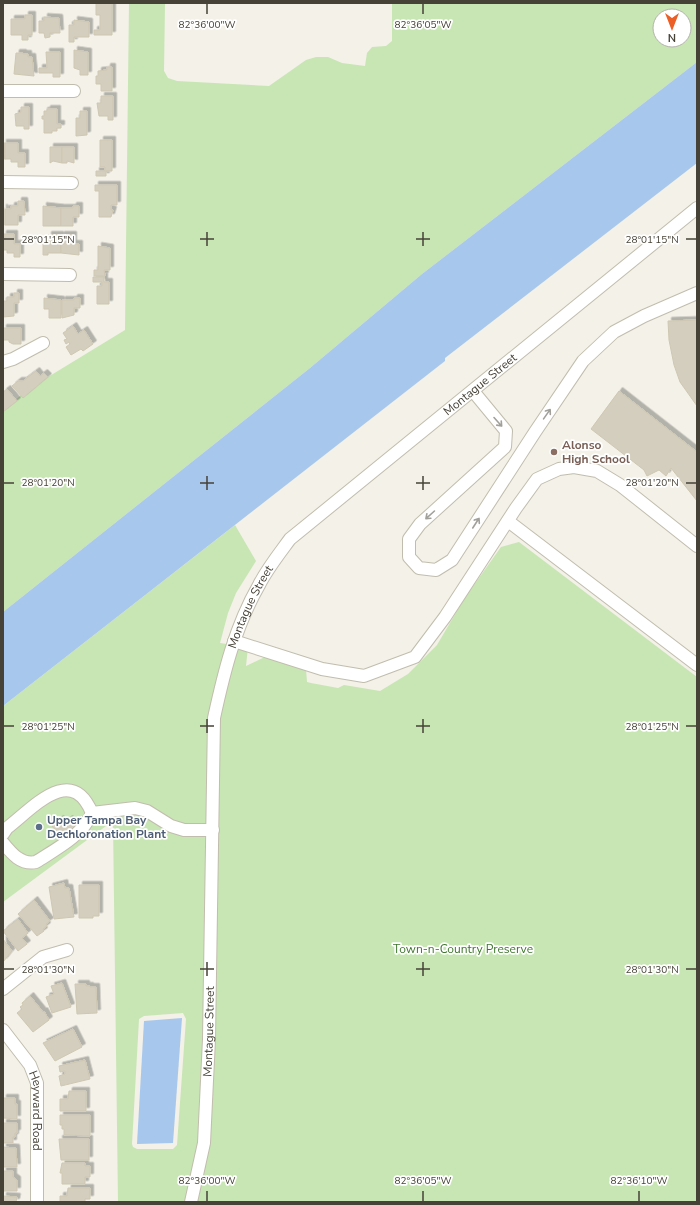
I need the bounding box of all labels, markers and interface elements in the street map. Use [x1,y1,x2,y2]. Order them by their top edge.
north arrow [652,8,692,48]
text: 82°36'00"W [179,18,235,32]
text: 82°36'05"W [395,18,451,32]
text: N [668,30,676,45]
text: 28°01'15"N [21,233,75,247]
text: 28°01'15"N [625,233,679,247]
street label: Montague Street [440,349,521,419]
one-way arrow [543,409,551,420]
one-way arrow [493,416,502,427]
place label: Alonso High School [562,437,630,467]
marker: Alonso High School [549,447,559,457]
text: 28°01'20"N [21,476,75,490]
text: 28°01'20"N [625,476,679,490]
one-way arrow [425,510,435,520]
one-way arrow [472,518,480,529]
street label: Montague Street [224,561,277,651]
text: 28°01'25"N [21,720,75,734]
text: 28°01'25"N [625,720,679,734]
place label: Upper Tampa Bay Dechloronation Plant [47,812,166,842]
marker: Upper Tampa Bay Dechloronation Plant [34,822,44,832]
park label: Town-n-Country Preserve [393,941,533,957]
text: 28°01'30"N [21,963,75,977]
text: 28°01'30"N [625,963,679,977]
street label: Montague Street [199,985,218,1077]
street label: Heyward Road [25,1068,45,1151]
text: 82°36'00"W [179,1174,235,1188]
text: 82°36'05"W [395,1174,451,1188]
text: 82°36'10"W [611,1174,667,1188]

